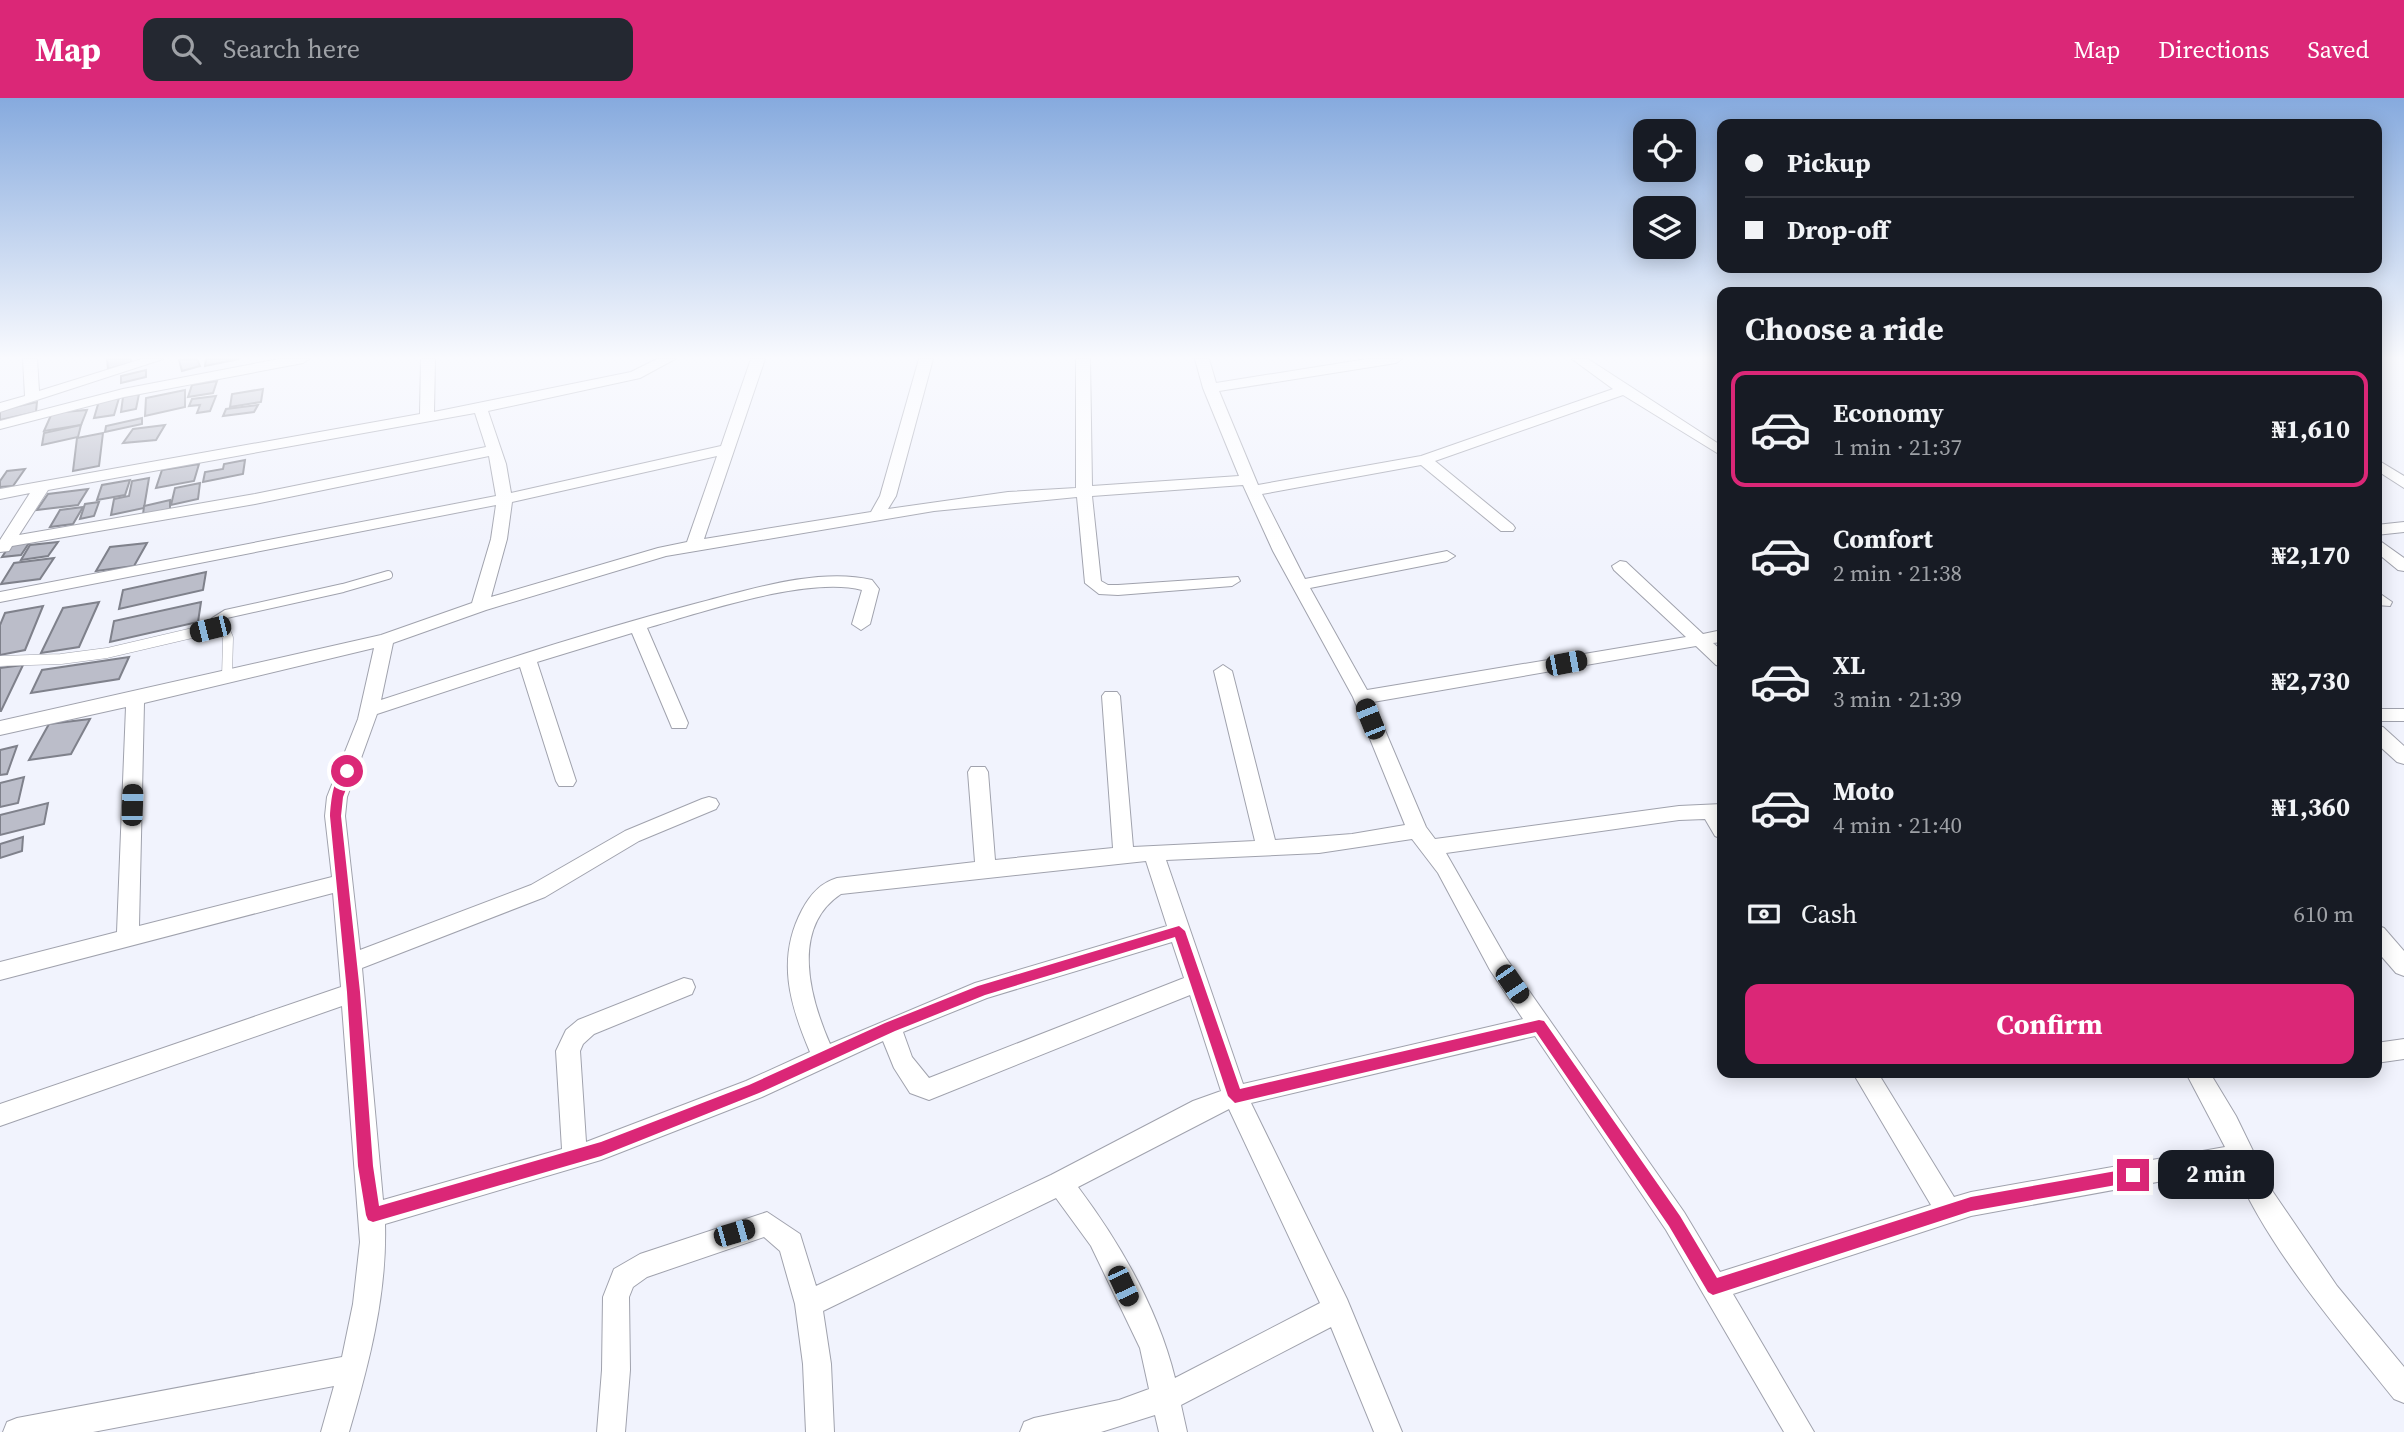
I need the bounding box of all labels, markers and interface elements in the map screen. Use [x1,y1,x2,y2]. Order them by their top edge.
search box [143,18,633,81]
text: Map [35,27,101,72]
icon: search [167,30,205,68]
text: Search here [223,31,360,67]
text: Map [2073,33,2120,66]
text: Directions [2158,33,2269,66]
text: Saved [2307,33,2369,66]
map controls [1633,119,1696,259]
button: locate [1633,119,1696,182]
text: Pickup [1787,145,1871,181]
button: layers [1633,196,1696,259]
text: Drop-off [1787,212,1889,248]
text: Choose a ride [1745,307,1944,351]
text: Economy [1833,395,1944,431]
icon: car [1749,398,1812,461]
text: ₦1,610 [2272,411,2350,447]
text: 1 min · 21:37 [1833,431,1962,463]
text: Comfort [1833,521,1933,557]
icon: car [1749,524,1812,587]
text: ₦2,170 [2272,537,2350,573]
text: 2 min · 21:38 [1833,557,1962,589]
car [188,614,233,644]
text: XL [1833,647,1865,683]
car [1544,649,1589,677]
icon: car [1749,650,1812,713]
text: ₦2,730 [2272,663,2350,699]
text: 3 min · 21:39 [1833,683,1962,715]
car [1353,696,1388,742]
route start [331,755,363,787]
text: Moto [1833,773,1894,809]
icon: car [1749,776,1812,839]
car [121,784,144,826]
text: ₦1,360 [2272,789,2350,825]
text: 4 min · 21:40 [1833,809,1962,841]
icon: cash [1745,895,1783,933]
text: Cash [1801,896,1857,932]
text: 610 m [2293,898,2354,930]
car [1492,961,1533,1007]
button: Confirm [1745,984,2354,1064]
callout: 2 min [2158,1150,2273,1200]
text: 2 min [2186,1158,2246,1190]
route end [2117,1159,2149,1191]
car [711,1217,758,1249]
car [1105,1263,1142,1309]

